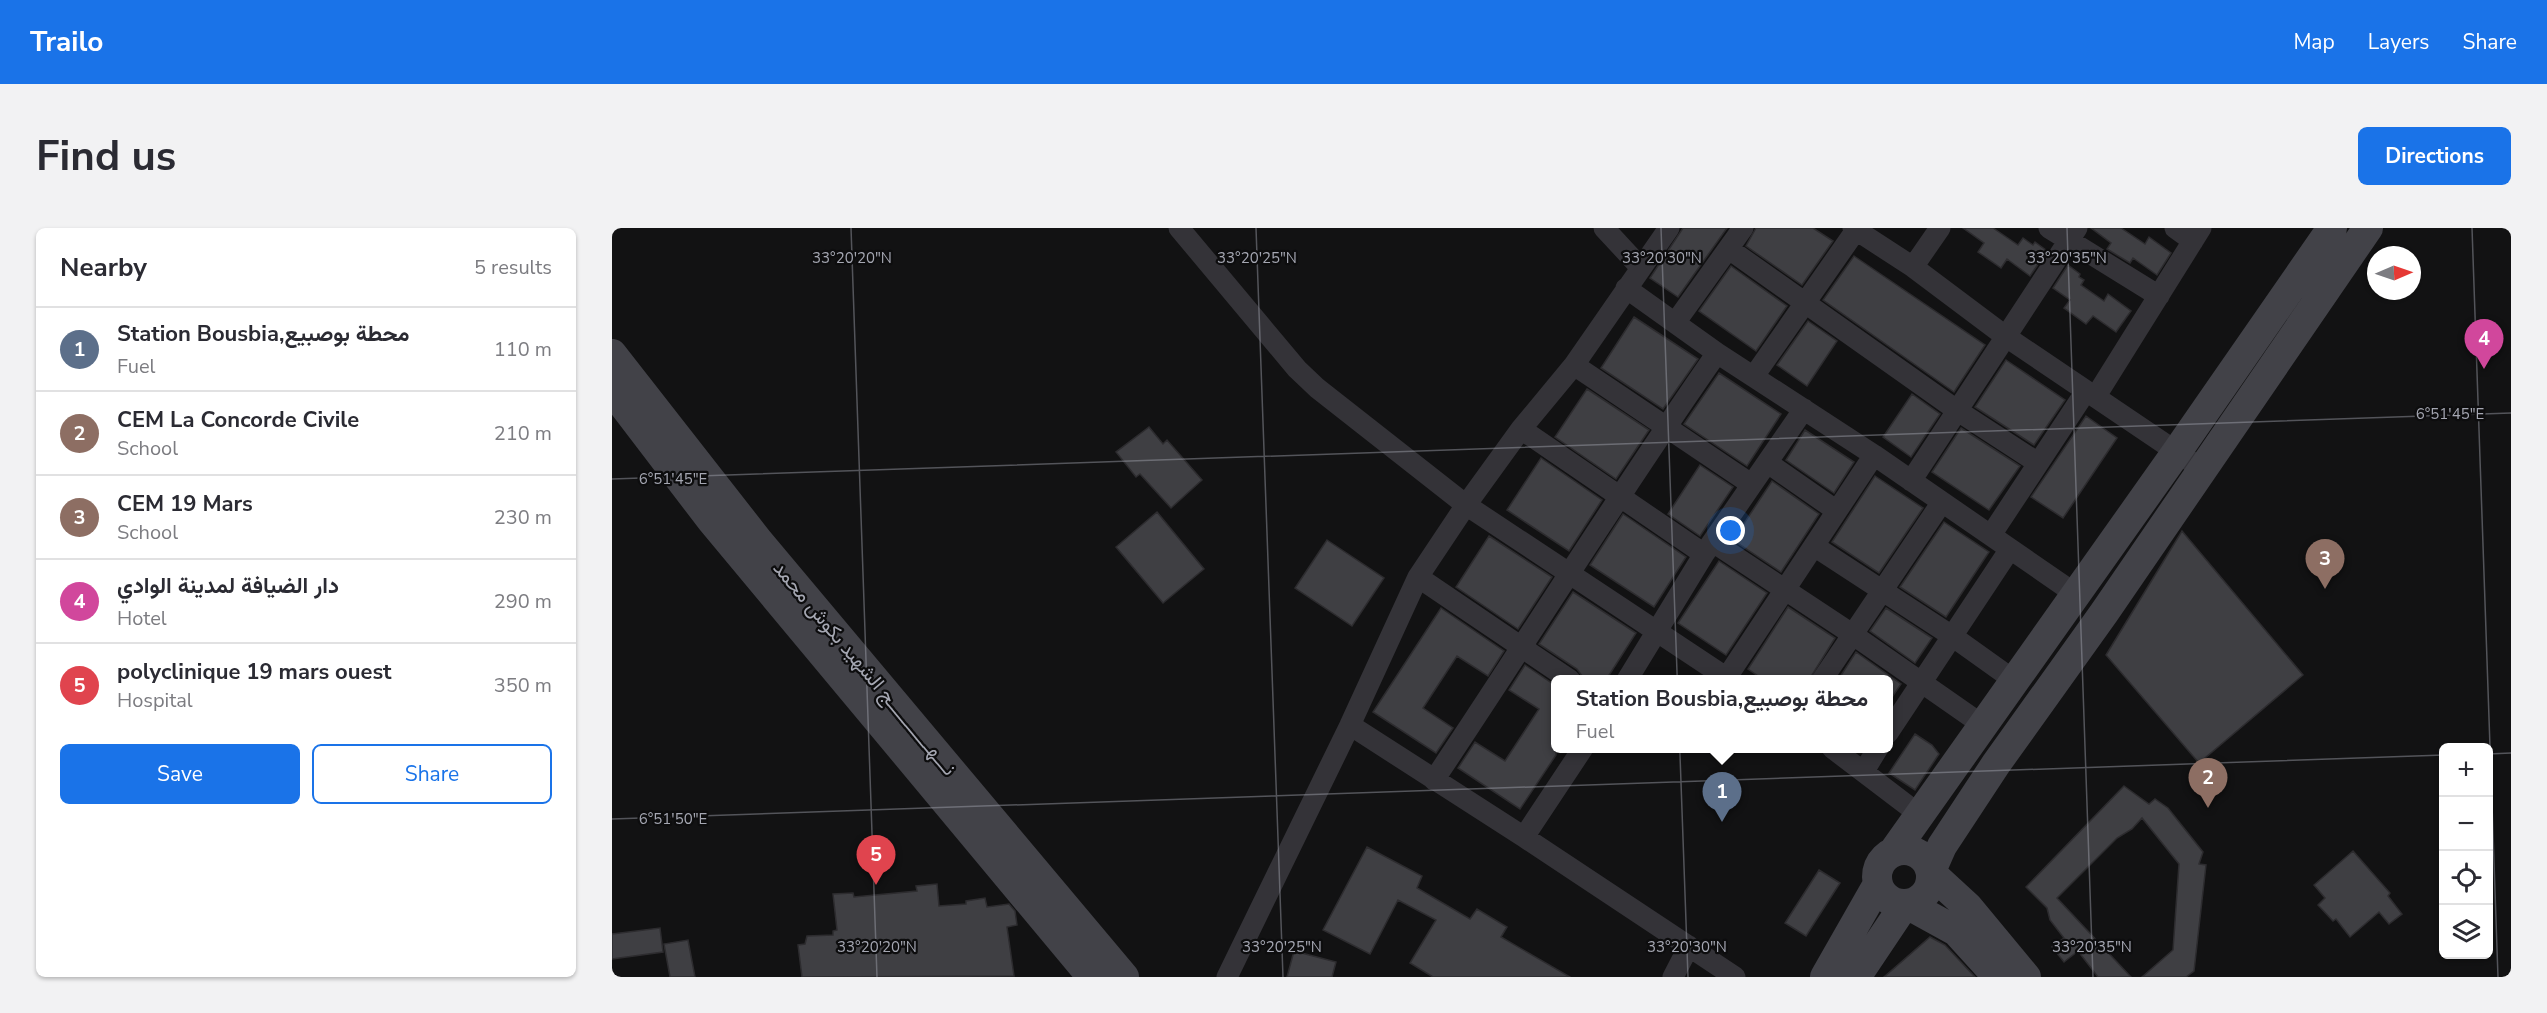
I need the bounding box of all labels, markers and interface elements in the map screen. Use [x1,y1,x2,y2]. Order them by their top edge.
text: Trailo [30,23,103,61]
text: Map [2293,28,2335,56]
text: Layers [2368,28,2429,56]
text: Share [2462,28,2517,56]
button: Directions [2358,127,2511,185]
text: Find us [36,128,176,185]
north arrow [2367,246,2421,300]
text: 33°20'20"N [812,248,892,268]
text: 33°20'25"N [1217,248,1297,268]
text: 33°20'30"N [1622,248,1702,268]
text: 33°20'35"N [2027,248,2107,268]
text: Nearby [60,250,147,285]
text: 5 results [474,254,552,281]
text: Station Bousbia,محطة بوصبيع [117,319,409,349]
pin: 4 [2464,320,2504,369]
text: 1 [74,336,86,363]
text: 110 m [494,336,552,363]
text: Fuel [117,353,156,380]
text: 6°51'45"E [2416,404,2484,424]
text: CEM La Concorde Civile [117,405,359,435]
text: 2 [74,420,86,447]
text: 210 m [494,420,552,447]
text: School [117,435,178,462]
text: 6°51'45"E [639,469,707,489]
text: CEM 19 Mars [117,489,253,519]
text: 3 [74,504,86,531]
text: 230 m [494,504,552,531]
your location [1716,516,1745,545]
text: School [117,519,178,546]
pin: 3 [2306,540,2344,589]
street label: نـــهـــــــــــج الشهيد بكوش محمد [767,555,962,781]
text: دار الضيافة لمدينة الوادي [117,571,339,601]
text: 4 [74,588,86,615]
text: 290 m [494,588,552,615]
text: Hotel [117,605,167,632]
text: polyclinique 19 mars ouest [117,657,392,687]
text: 5 [74,672,86,699]
text: 350 m [494,672,552,699]
popup [1551,675,1893,753]
text: Station Bousbia,محطة بوصبيع [1576,684,1868,714]
text: Hospital [117,687,193,714]
text: Fuel [1576,718,1614,745]
map controls [2439,743,2493,959]
button: + [2439,743,2493,797]
button: Save [60,744,300,804]
button: Share [312,744,552,804]
pin: 2 [2188,758,2228,808]
pin: 1 [1702,772,1742,822]
button: − [2439,797,2493,851]
text: 6°51'50"E [639,809,707,829]
pin: 5 [856,836,896,885]
button: locate [2439,851,2493,905]
button: layers [2439,905,2493,959]
text: 33°20'20"N [837,937,917,957]
text: 33°20'25"N [1242,937,1322,957]
text: 33°20'30"N [1647,937,1727,957]
text: 33°20'35"N [2052,937,2132,957]

